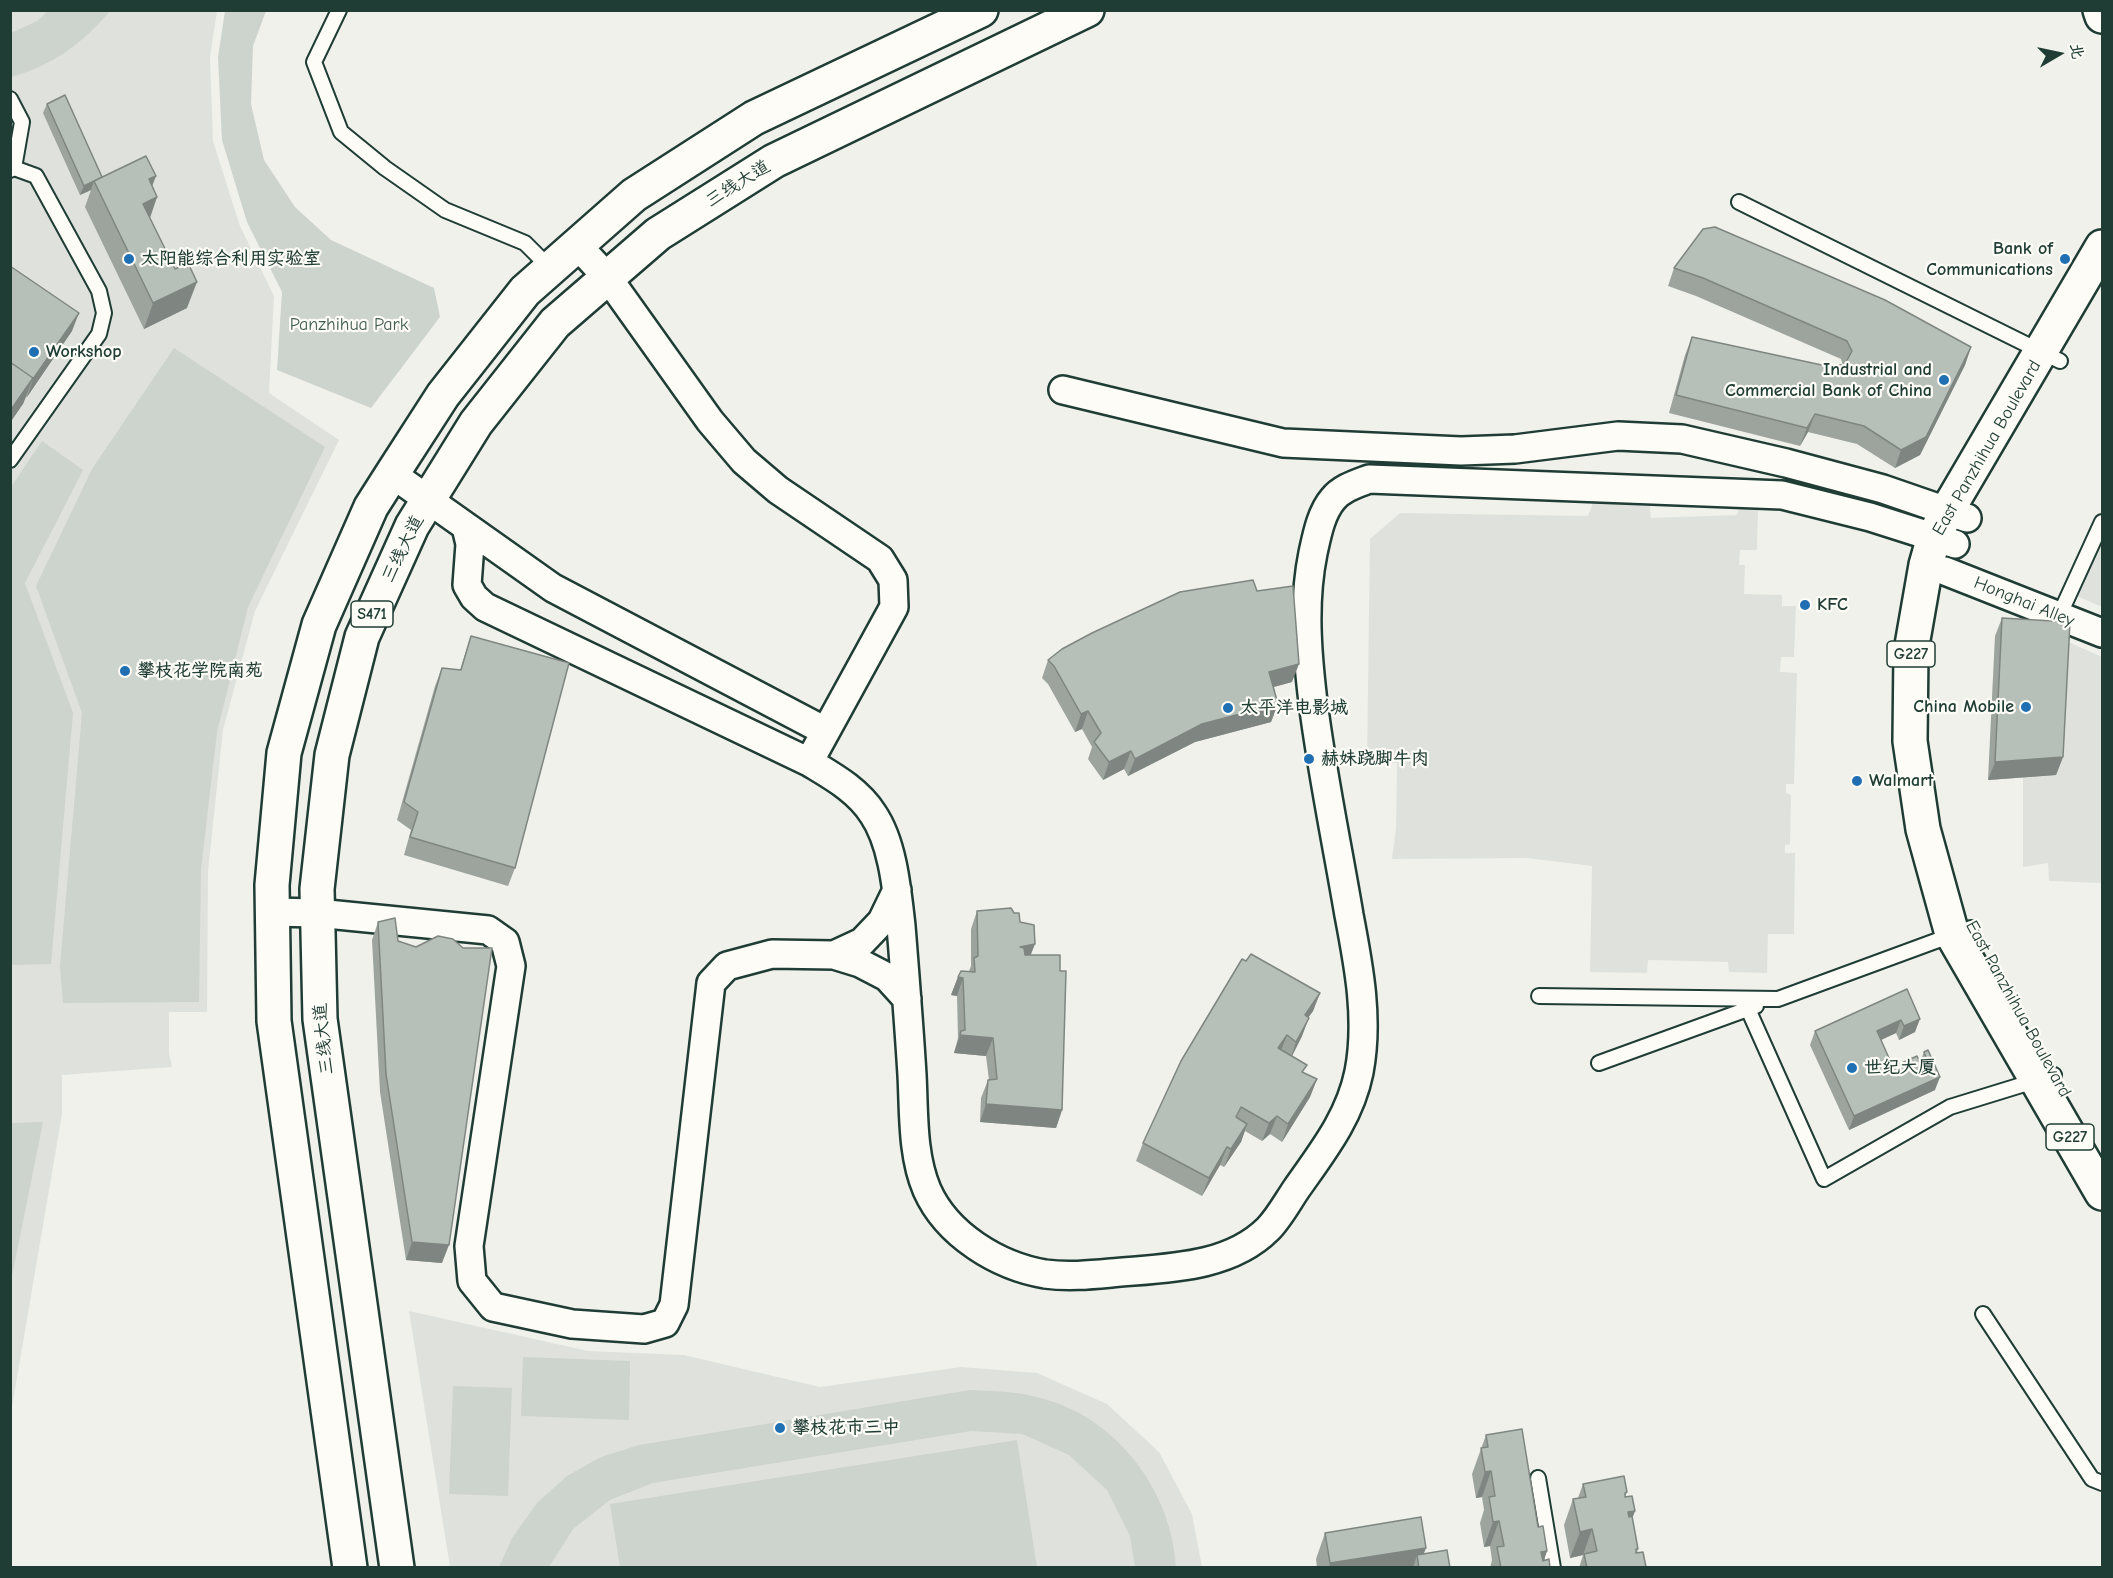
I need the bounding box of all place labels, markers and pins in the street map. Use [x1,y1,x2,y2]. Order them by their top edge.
place label: Bank of Communications [1926,238,2053,280]
place label: 太阳能综合利用实验室 [141,248,321,270]
marker: 太阳能综合利用实验室 [122,252,136,266]
marker: Bank of Communications [2058,252,2072,266]
place label: Workshop [46,341,122,363]
marker: Workshop [27,345,41,359]
place label: Industrial and Commercial Bank of China [1725,359,1932,401]
marker: Industrial and Commercial Bank of China [1937,373,1951,387]
place label: KFC [1817,594,1848,616]
marker: KFC [1798,598,1812,612]
place label: 攀枝花学院南苑 [137,660,263,682]
marker: 攀枝花学院南苑 [118,664,132,678]
place label: China Mobile [1913,696,2014,718]
place label: 太平洋电影城 [1240,697,1348,719]
marker: China Mobile [2019,700,2033,714]
marker: 太平洋电影城 [1221,701,1235,715]
place label: 赫妹跷脚牛肉 [1321,748,1429,770]
marker: 赫妹跷脚牛肉 [1302,752,1316,766]
place label: Walmart [1869,770,1933,792]
marker: Walmart [1850,774,1864,788]
place label: 世纪大厦 [1864,1057,1936,1079]
marker: 世纪大厦 [1845,1061,1859,1075]
place label: 攀枝花市三中 [792,1417,900,1439]
marker: 攀枝花市三中 [773,1421,787,1435]

